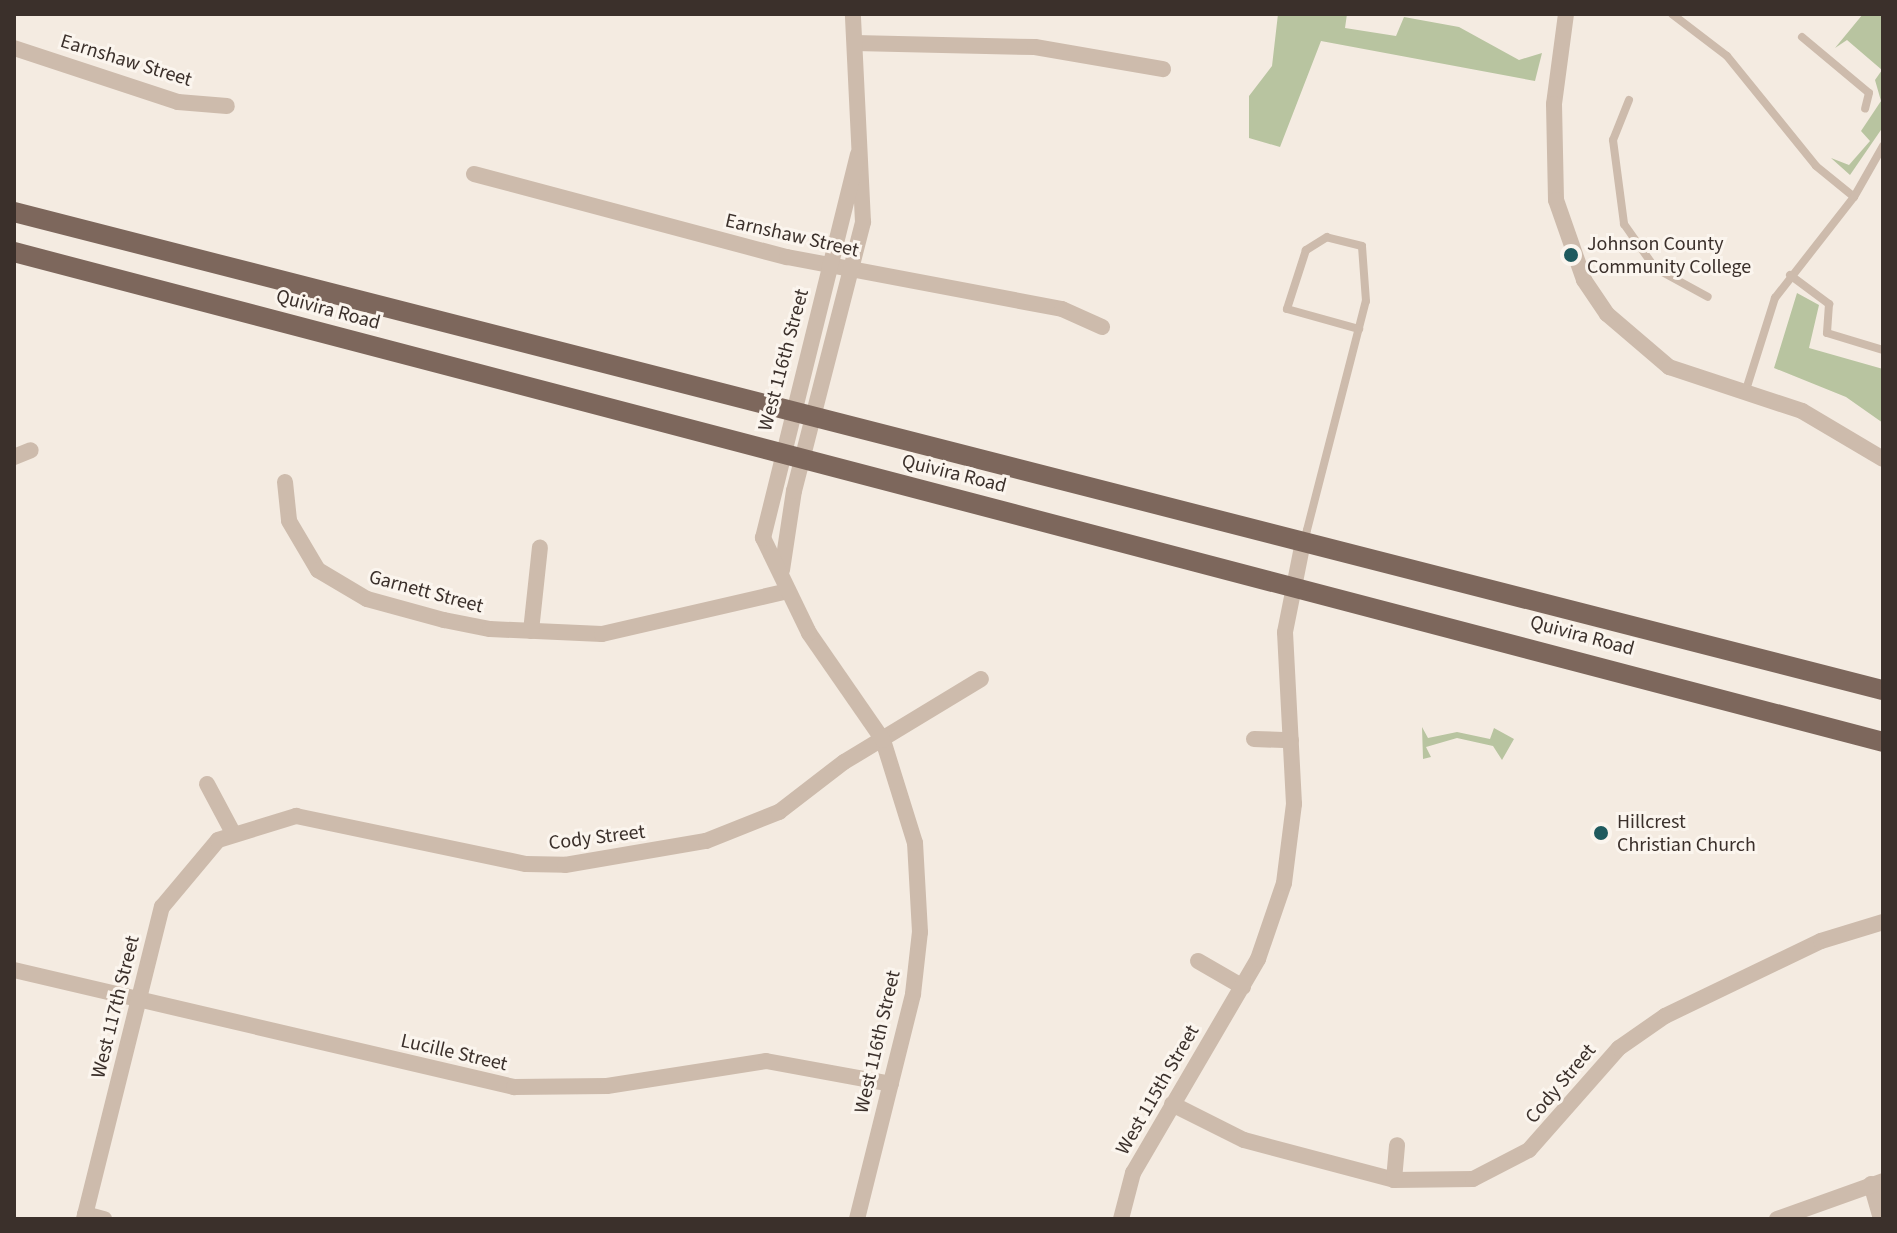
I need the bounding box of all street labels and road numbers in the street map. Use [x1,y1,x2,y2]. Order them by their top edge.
street label: Earnshaw Street [57,30,195,92]
street label: Earnshaw Street [723,209,861,263]
street label: Quivira Road [273,285,383,335]
street label: West 116th Street [754,286,814,434]
street label: Quivira Road [899,449,1009,499]
street label: Garnett Street [366,565,486,619]
street label: Quivira Road [1527,611,1637,661]
street label: Cody Street [547,820,647,856]
street label: West 117th Street [87,933,145,1081]
street label: West 116th Street [850,968,906,1116]
street label: West 115th Street [1111,1021,1205,1159]
street label: Lucille Street [398,1029,510,1077]
street label: Cody Street [1521,1039,1601,1129]

